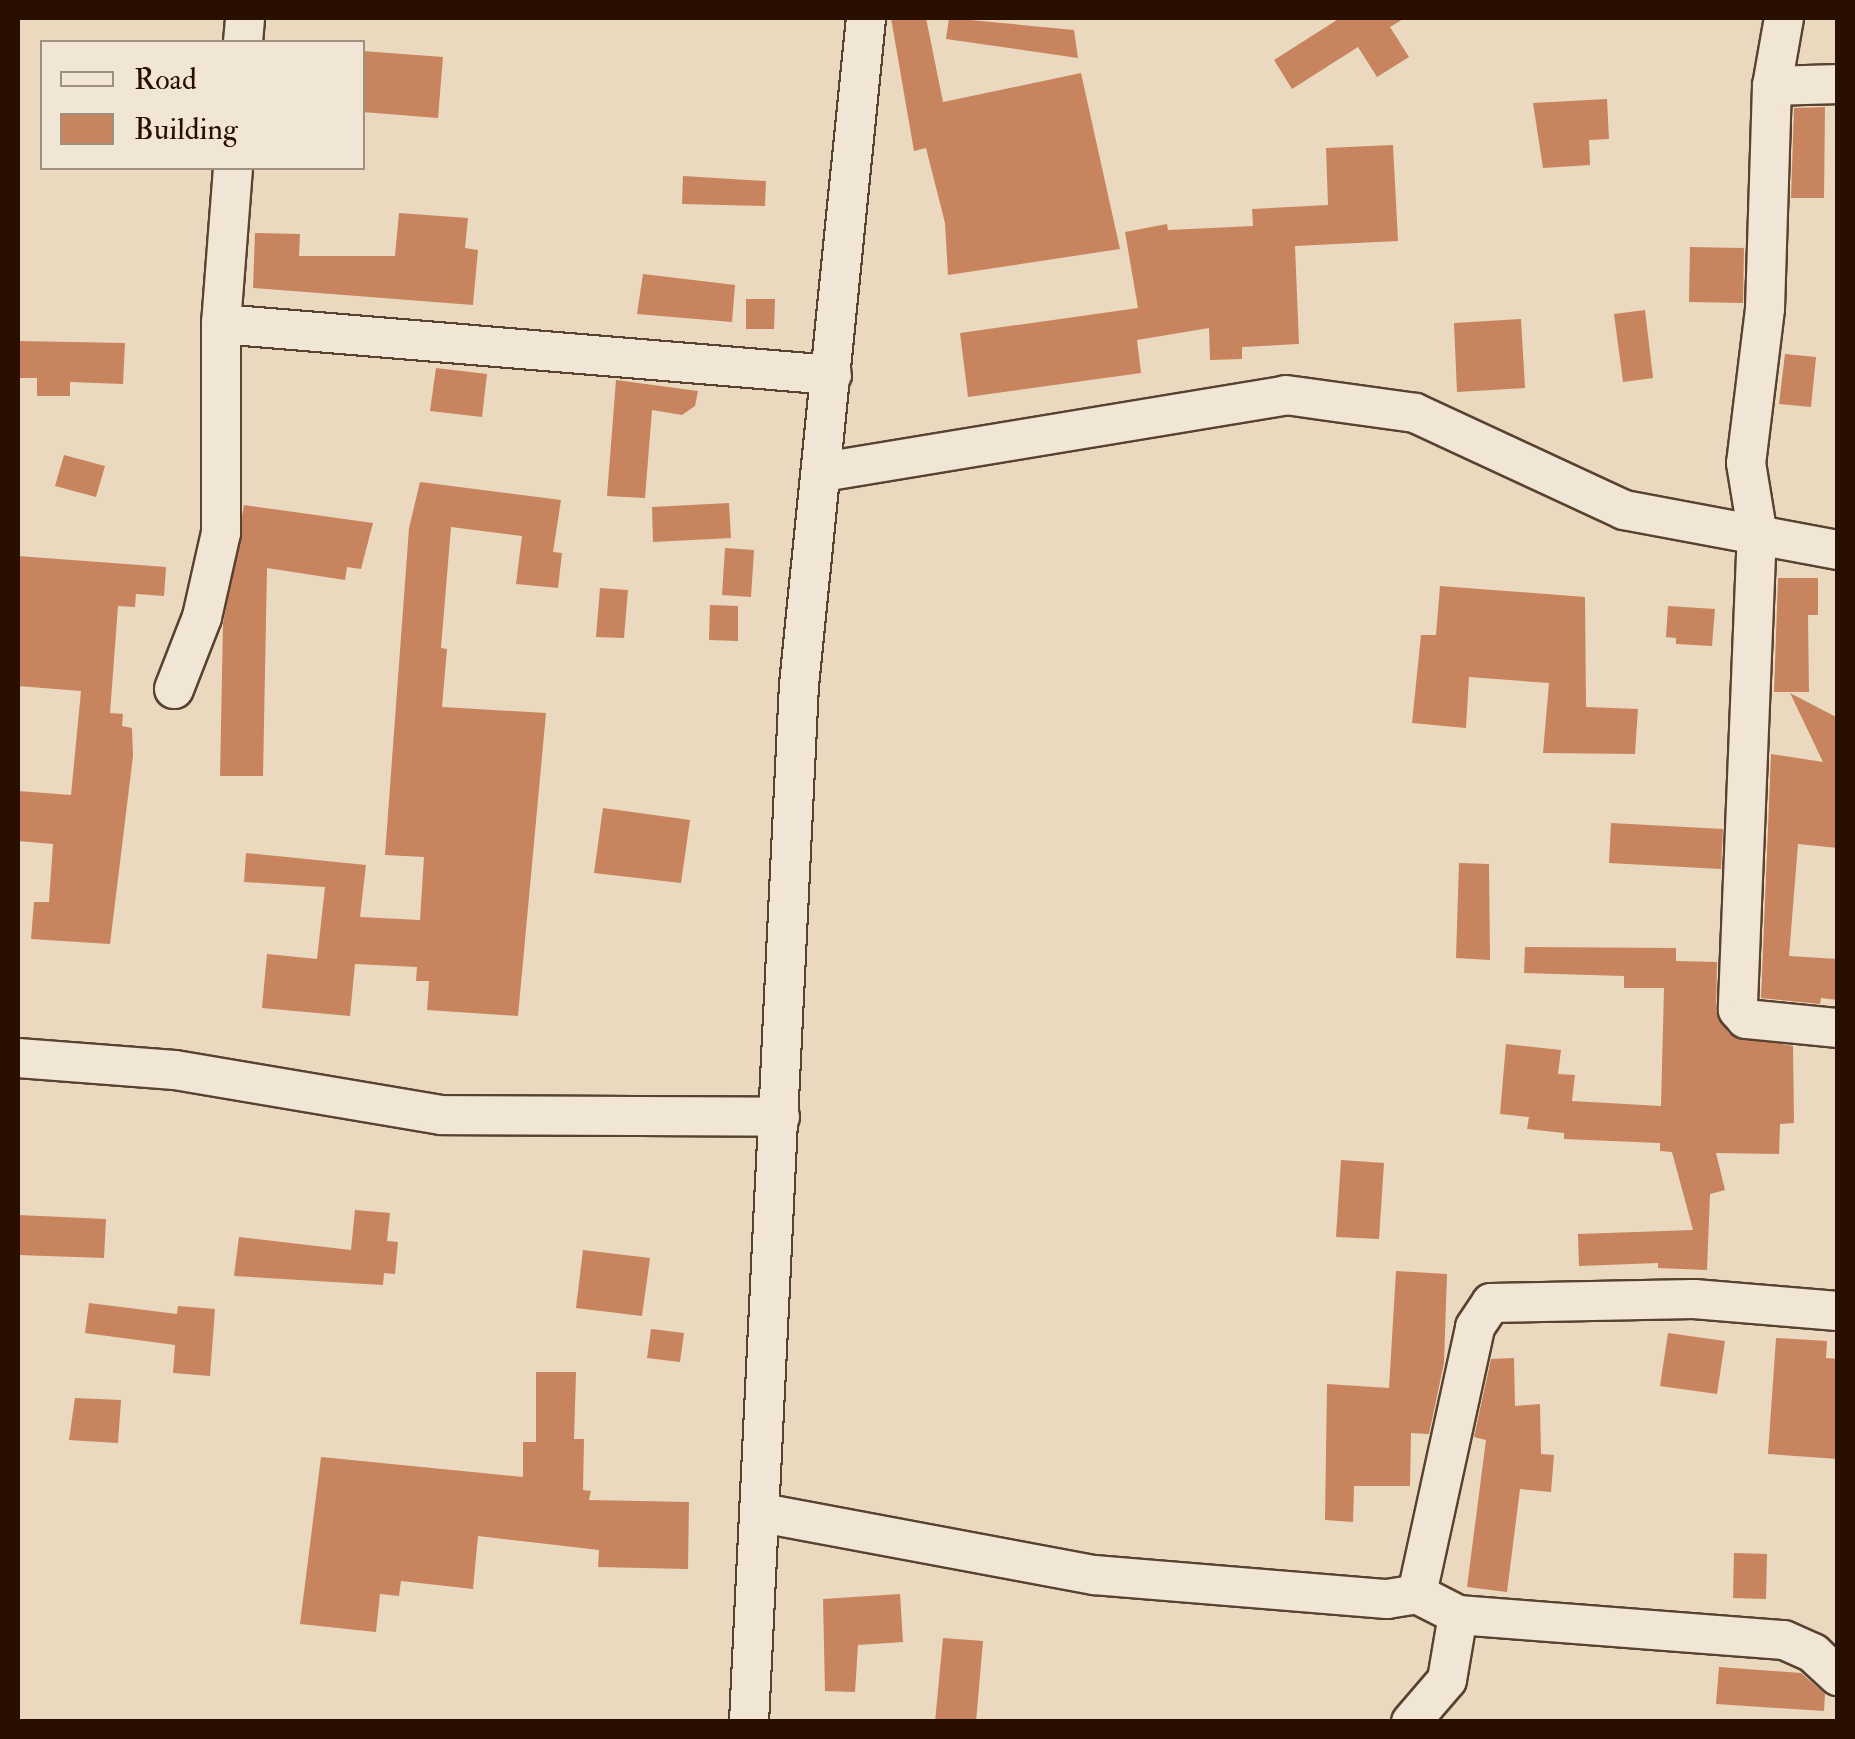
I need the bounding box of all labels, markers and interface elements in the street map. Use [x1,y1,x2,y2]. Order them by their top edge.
legend [40,40,365,170]
text: Road [134,61,197,98]
text: Building [134,111,238,148]

